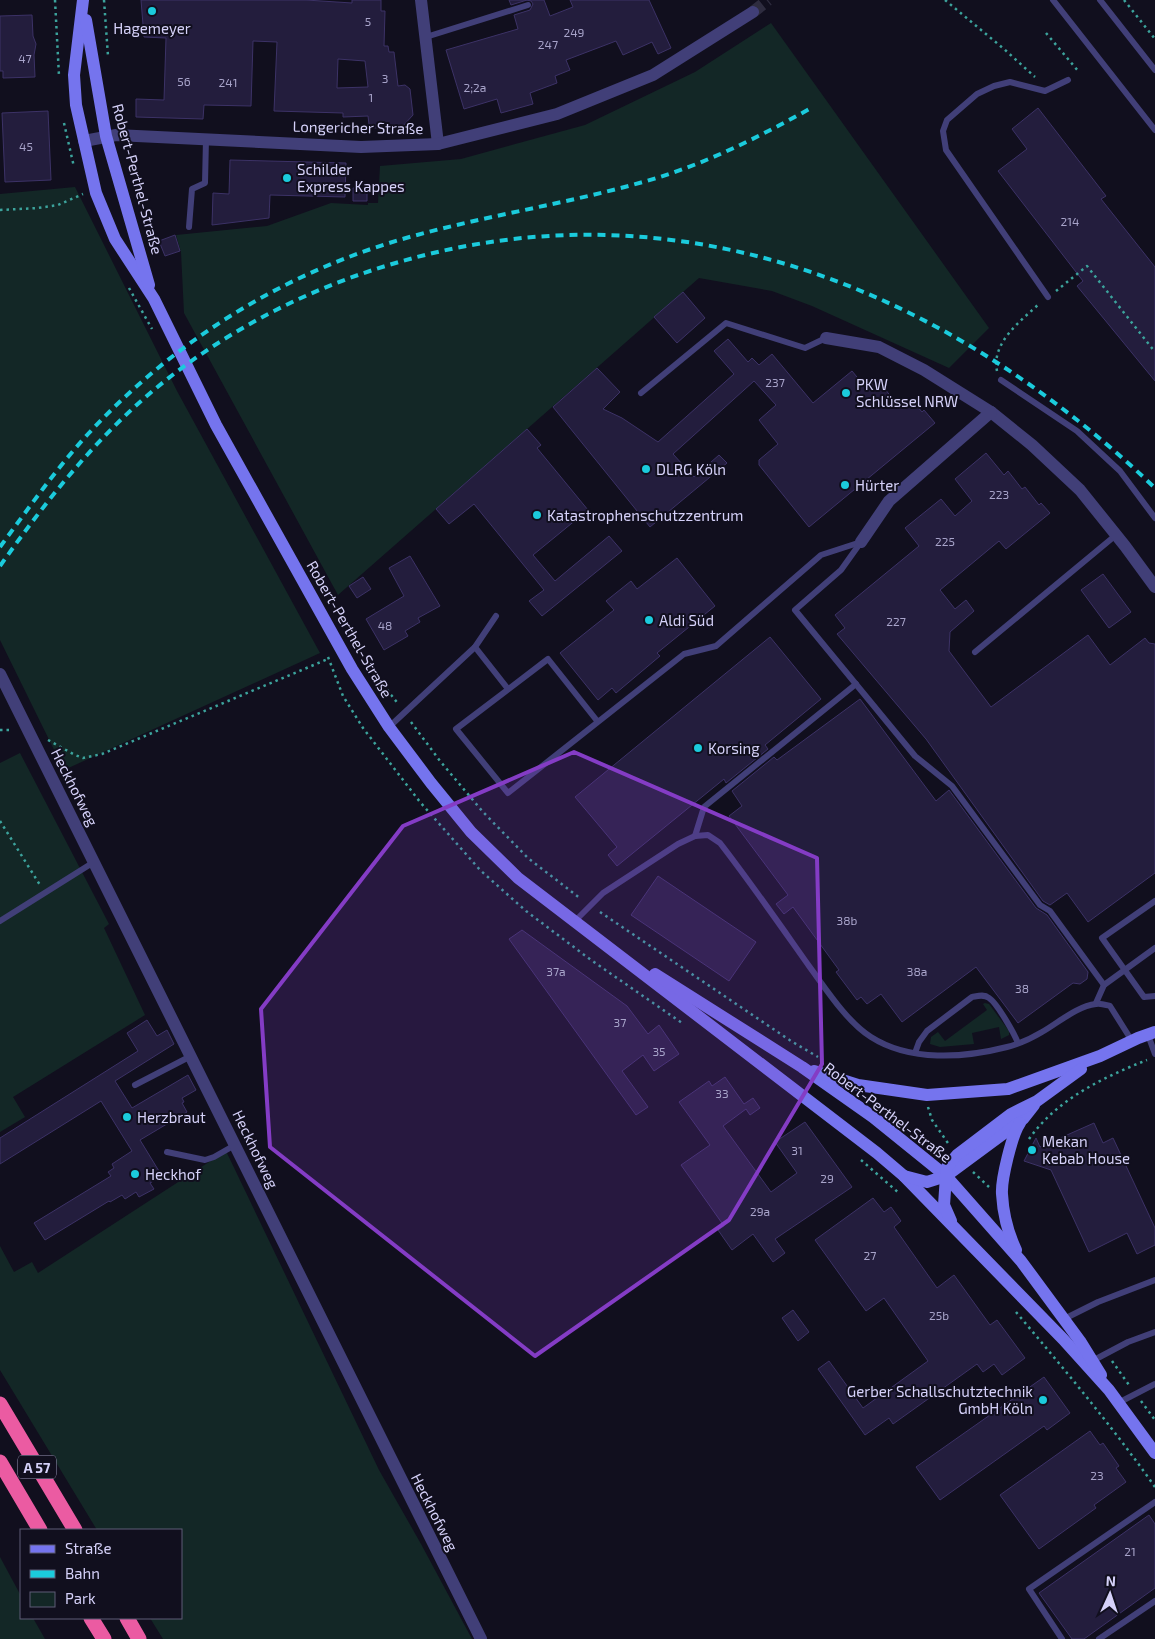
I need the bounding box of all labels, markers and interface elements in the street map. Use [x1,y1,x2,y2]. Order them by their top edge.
marker: Hagemeyer [146,5,158,17]
house number: 5 [365,14,371,28]
place label: Hagemeyer [113,19,191,37]
house number: 249 [564,25,585,39]
house number: 247 [538,37,558,51]
house number: 47 [18,51,32,65]
house number: 3 [382,71,388,85]
house number: 56 [177,74,191,88]
house number: 241 [219,75,237,89]
house number: 2;2a [464,80,486,94]
house number: 1 [369,90,373,104]
street label: Robert-Perthel-Straße [109,102,167,256]
street label: Longericher Straße [293,117,423,137]
house number: 45 [19,139,33,153]
place label: Schilder Express Kappes [297,160,405,195]
marker: Schilder Express Kappes [281,172,293,184]
house number: 214 [1061,214,1079,228]
house number: 237 [765,375,785,389]
place label: PKW Schlüssel NRW [856,375,958,410]
marker: PKW Schlüssel NRW [840,387,852,399]
place label: DLRG Köln [656,460,726,478]
marker: DLRG Köln [640,463,652,475]
place label: Hürter [855,476,899,494]
marker: Hürter [839,479,851,491]
house number: 223 [989,487,1009,501]
place label: Katastrophenschutzzentrum [547,506,743,524]
marker: Katastrophenschutzzentrum [531,509,543,521]
house number: 225 [935,534,955,548]
street label: Robert-Perthel-Straße [303,557,397,701]
place label: Aldi Süd [659,611,714,629]
marker: Aldi Süd [643,614,655,626]
house number: 227 [886,614,906,628]
house number: 48 [378,618,392,632]
place label: Korsing [708,739,760,757]
marker: Korsing [692,742,704,754]
street label: Heckhofweg [48,745,103,829]
house number: 38b [837,913,858,927]
house number: 37a [546,964,566,978]
house number: 38a [907,964,927,978]
house number: 38 [1015,981,1029,995]
house number: 37 [614,1015,626,1029]
house number: 35 [652,1044,666,1058]
street label: Robert-Perthel-Straße [821,1058,955,1166]
house number: 33 [715,1086,729,1100]
street label: Heckhofweg [229,1107,283,1192]
place label: Herzbraut [137,1108,206,1126]
marker: Herzbraut [121,1111,133,1123]
place label: Mekan Kebab House [1042,1132,1130,1167]
house number: 31 [791,1143,803,1157]
marker: Mekan Kebab House [1026,1144,1038,1156]
place label: Heckhof [145,1165,201,1183]
marker: Heckhof [129,1168,141,1180]
house number: 29 [820,1171,834,1185]
house number: 29a [750,1204,770,1218]
house number: 27 [864,1248,876,1262]
house number: 25b [929,1308,949,1322]
place label: Gerber Schallschutztechnik GmbH Köln [847,1382,1033,1417]
marker: Gerber Schallschutztechnik GmbH Köln [1037,1394,1049,1406]
road number: A 57 [18,1455,56,1478]
house number: 23 [1090,1468,1104,1482]
street label: Heckhofweg [408,1470,463,1554]
legend [20,1529,182,1619]
text: Straße [65,1539,111,1557]
house number: 21 [1124,1544,1136,1558]
text: Bahn [65,1564,100,1582]
north arrow [1085,1569,1135,1619]
text: N [1105,1572,1116,1589]
text: Park [65,1589,96,1607]

